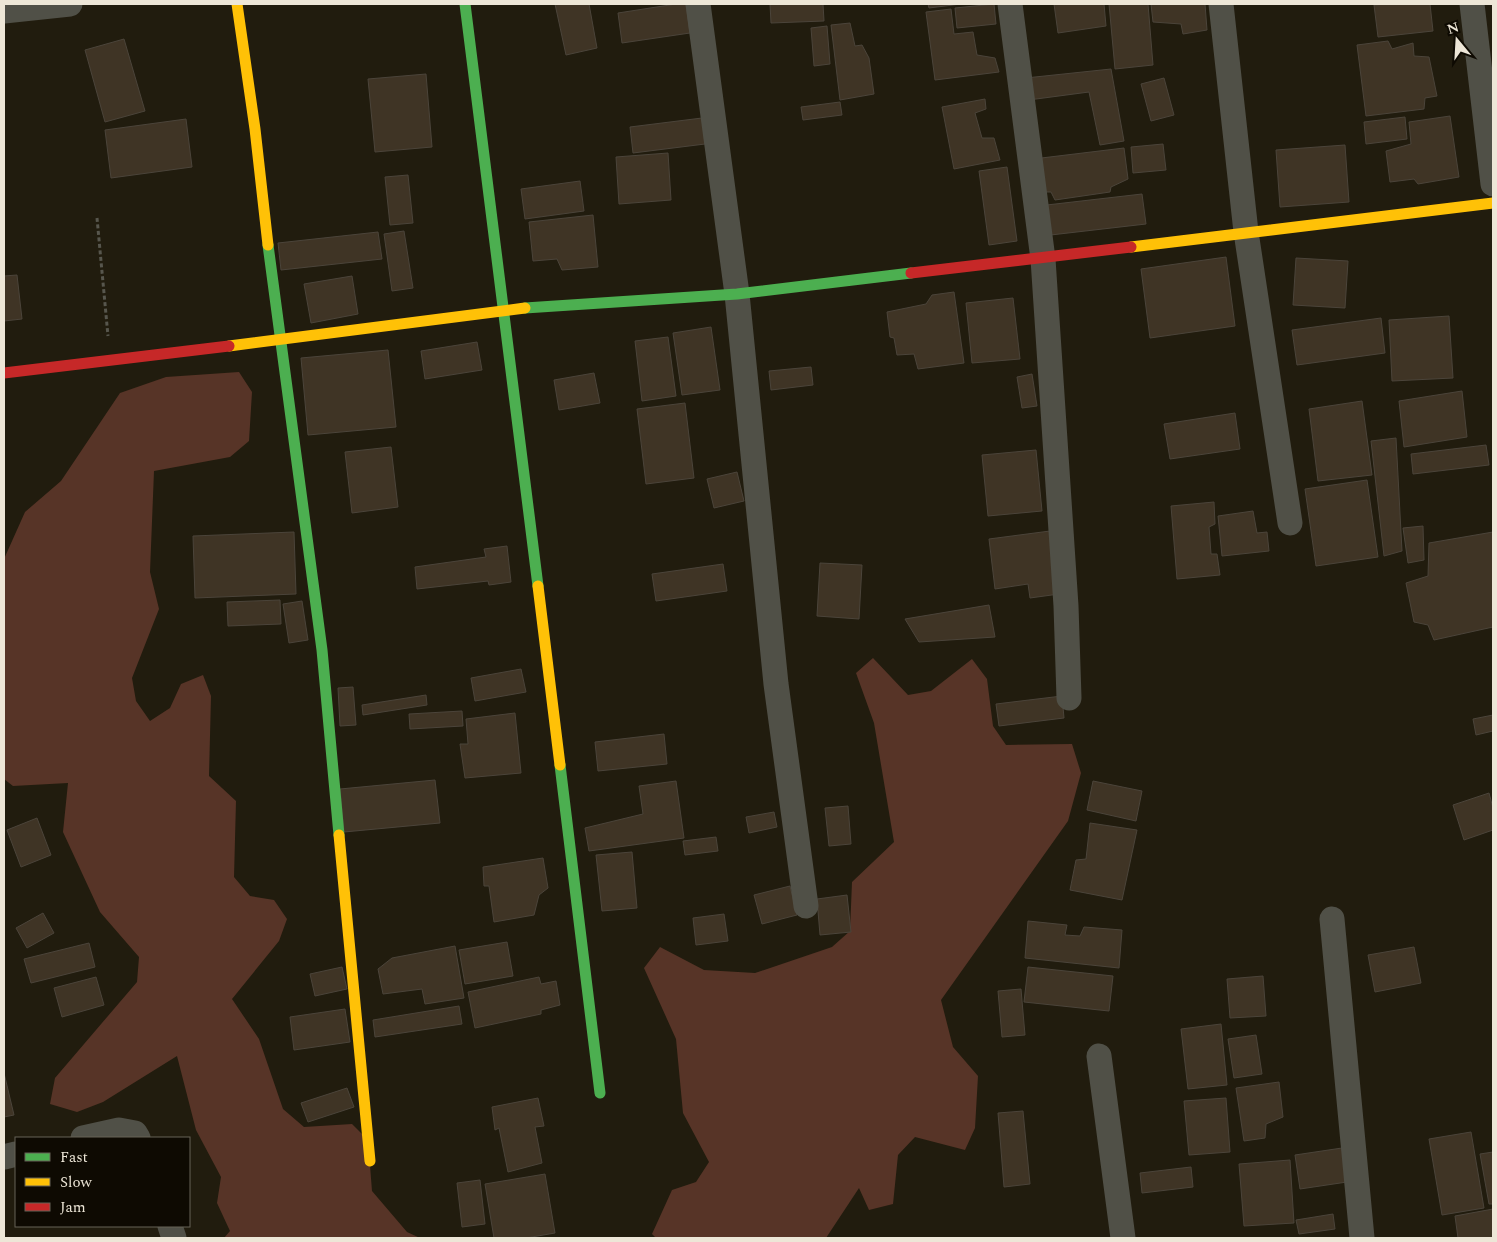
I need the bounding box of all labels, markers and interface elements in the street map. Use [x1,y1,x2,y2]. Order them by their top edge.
north arrow [1432,15,1482,65]
text: N [1444,16,1462,40]
legend [15,1137,190,1227]
text: Fast [60,1146,88,1169]
text: Slow [60,1171,92,1194]
text: Jam [60,1196,86,1219]

